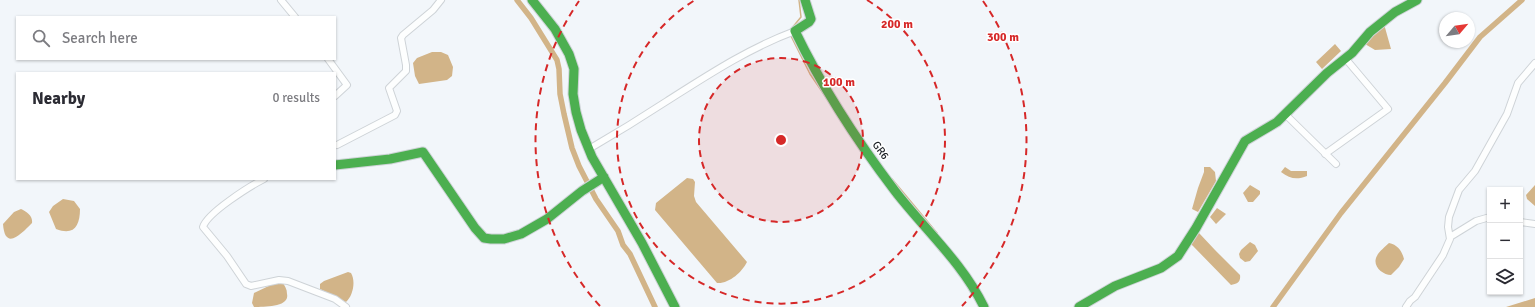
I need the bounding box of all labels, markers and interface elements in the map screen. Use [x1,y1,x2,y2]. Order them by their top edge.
north arrow [1439,12,1475,48]
search box [16,16,336,60]
text: 200 m [881,17,913,32]
icon: search [30,27,52,49]
text: Search here [62,29,138,47]
text: 300 m [987,30,1019,45]
text: 100 m [823,75,855,90]
text: Nearby [32,88,85,109]
text: 0 results [272,90,320,106]
centre of rings [774,133,788,147]
street label: GR6 [870,139,892,162]
map controls [1487,187,1523,295]
button: + [1487,187,1523,223]
button: − [1487,223,1523,259]
button: layers [1487,259,1523,295]

